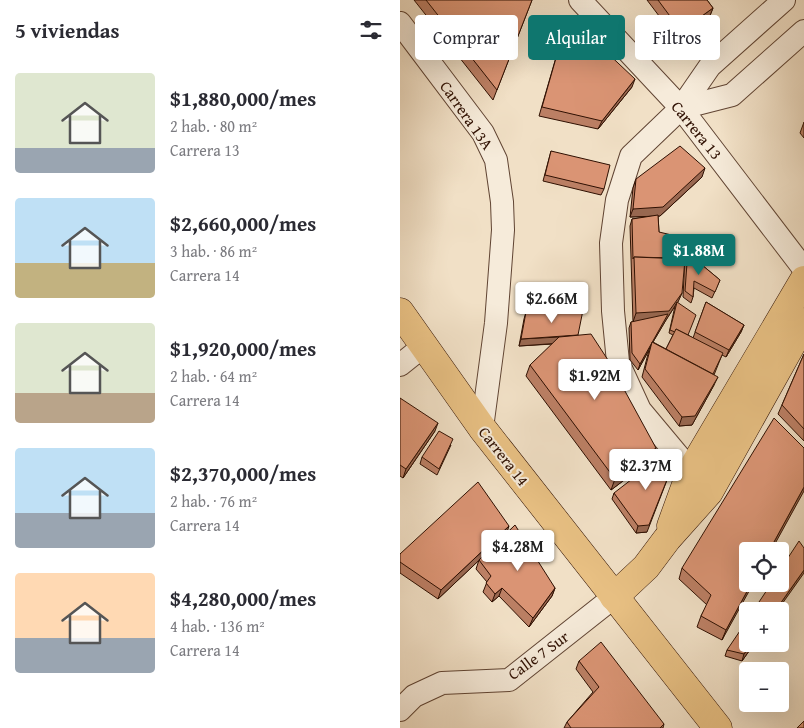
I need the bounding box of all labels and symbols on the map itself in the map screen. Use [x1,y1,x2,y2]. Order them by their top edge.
street label: Carrera 13A [434,76,500,155]
street label: Carrera 13 [666,95,728,165]
pin: $1.88M [658,234,740,276]
pin: $2.66M [511,282,593,324]
pin: $1.92M [554,358,636,401]
street label: Carrera 14 [473,421,535,491]
pin: $2.37M [605,448,687,491]
pin: $4.28M [477,530,559,572]
street label: Calle 7 Sur [502,624,574,685]

